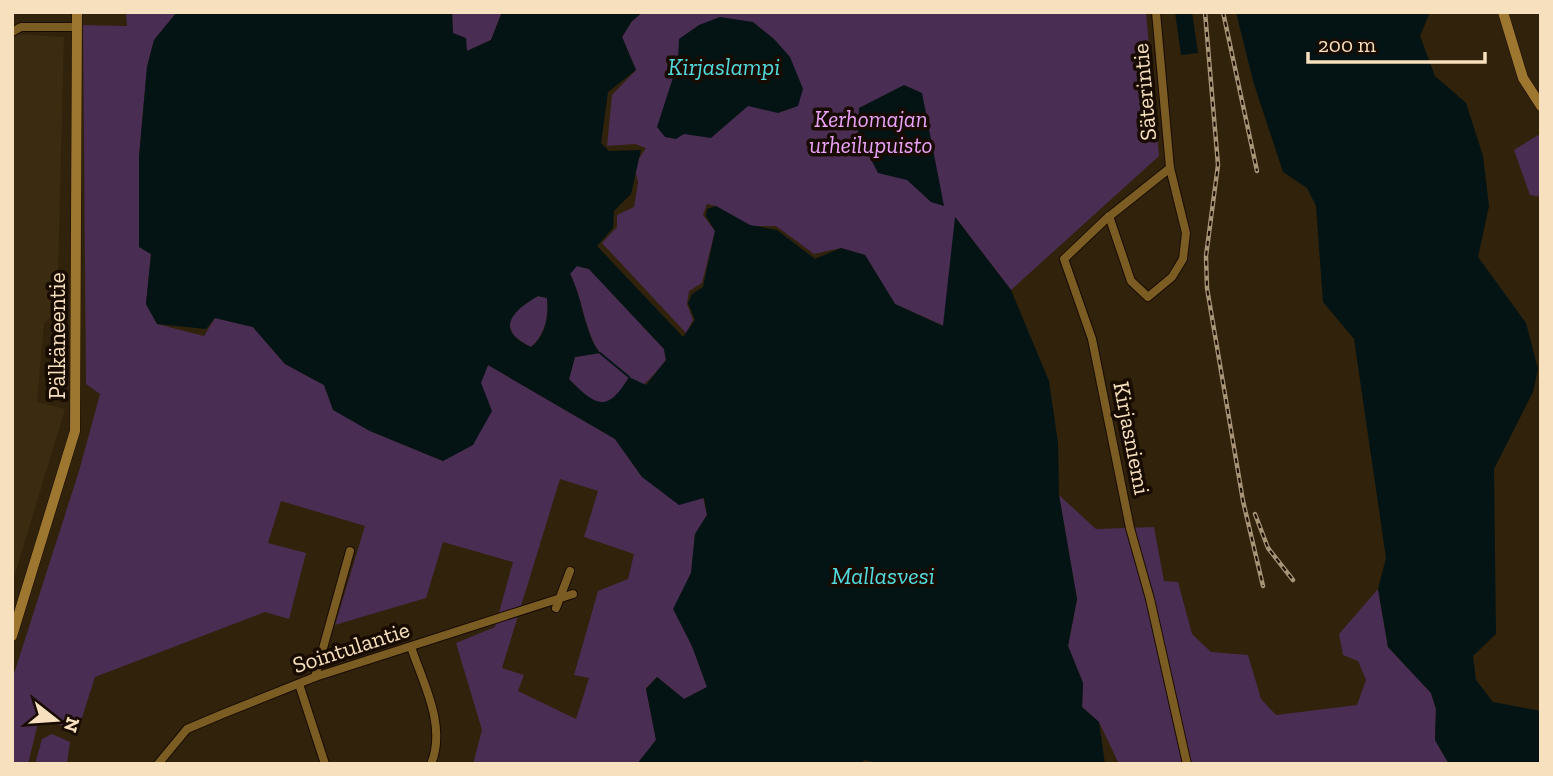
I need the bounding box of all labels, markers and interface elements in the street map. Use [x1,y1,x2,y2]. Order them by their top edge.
scale bar [1308,21,1485,65]
text: 200 m [1318,32,1376,57]
street label: Säterintie [1126,42,1162,142]
water label: Kirjaslampi [668,52,780,81]
park label: Kerhomajan urheilupuisto [809,105,933,159]
street label: Pälkäneentie [43,272,71,400]
street label: Kirjasniemi [1107,379,1157,497]
water label: Mallasvesi [831,561,935,590]
street label: Sointulantie [289,615,413,679]
north arrow [21,685,91,755]
text: N [59,715,85,735]

